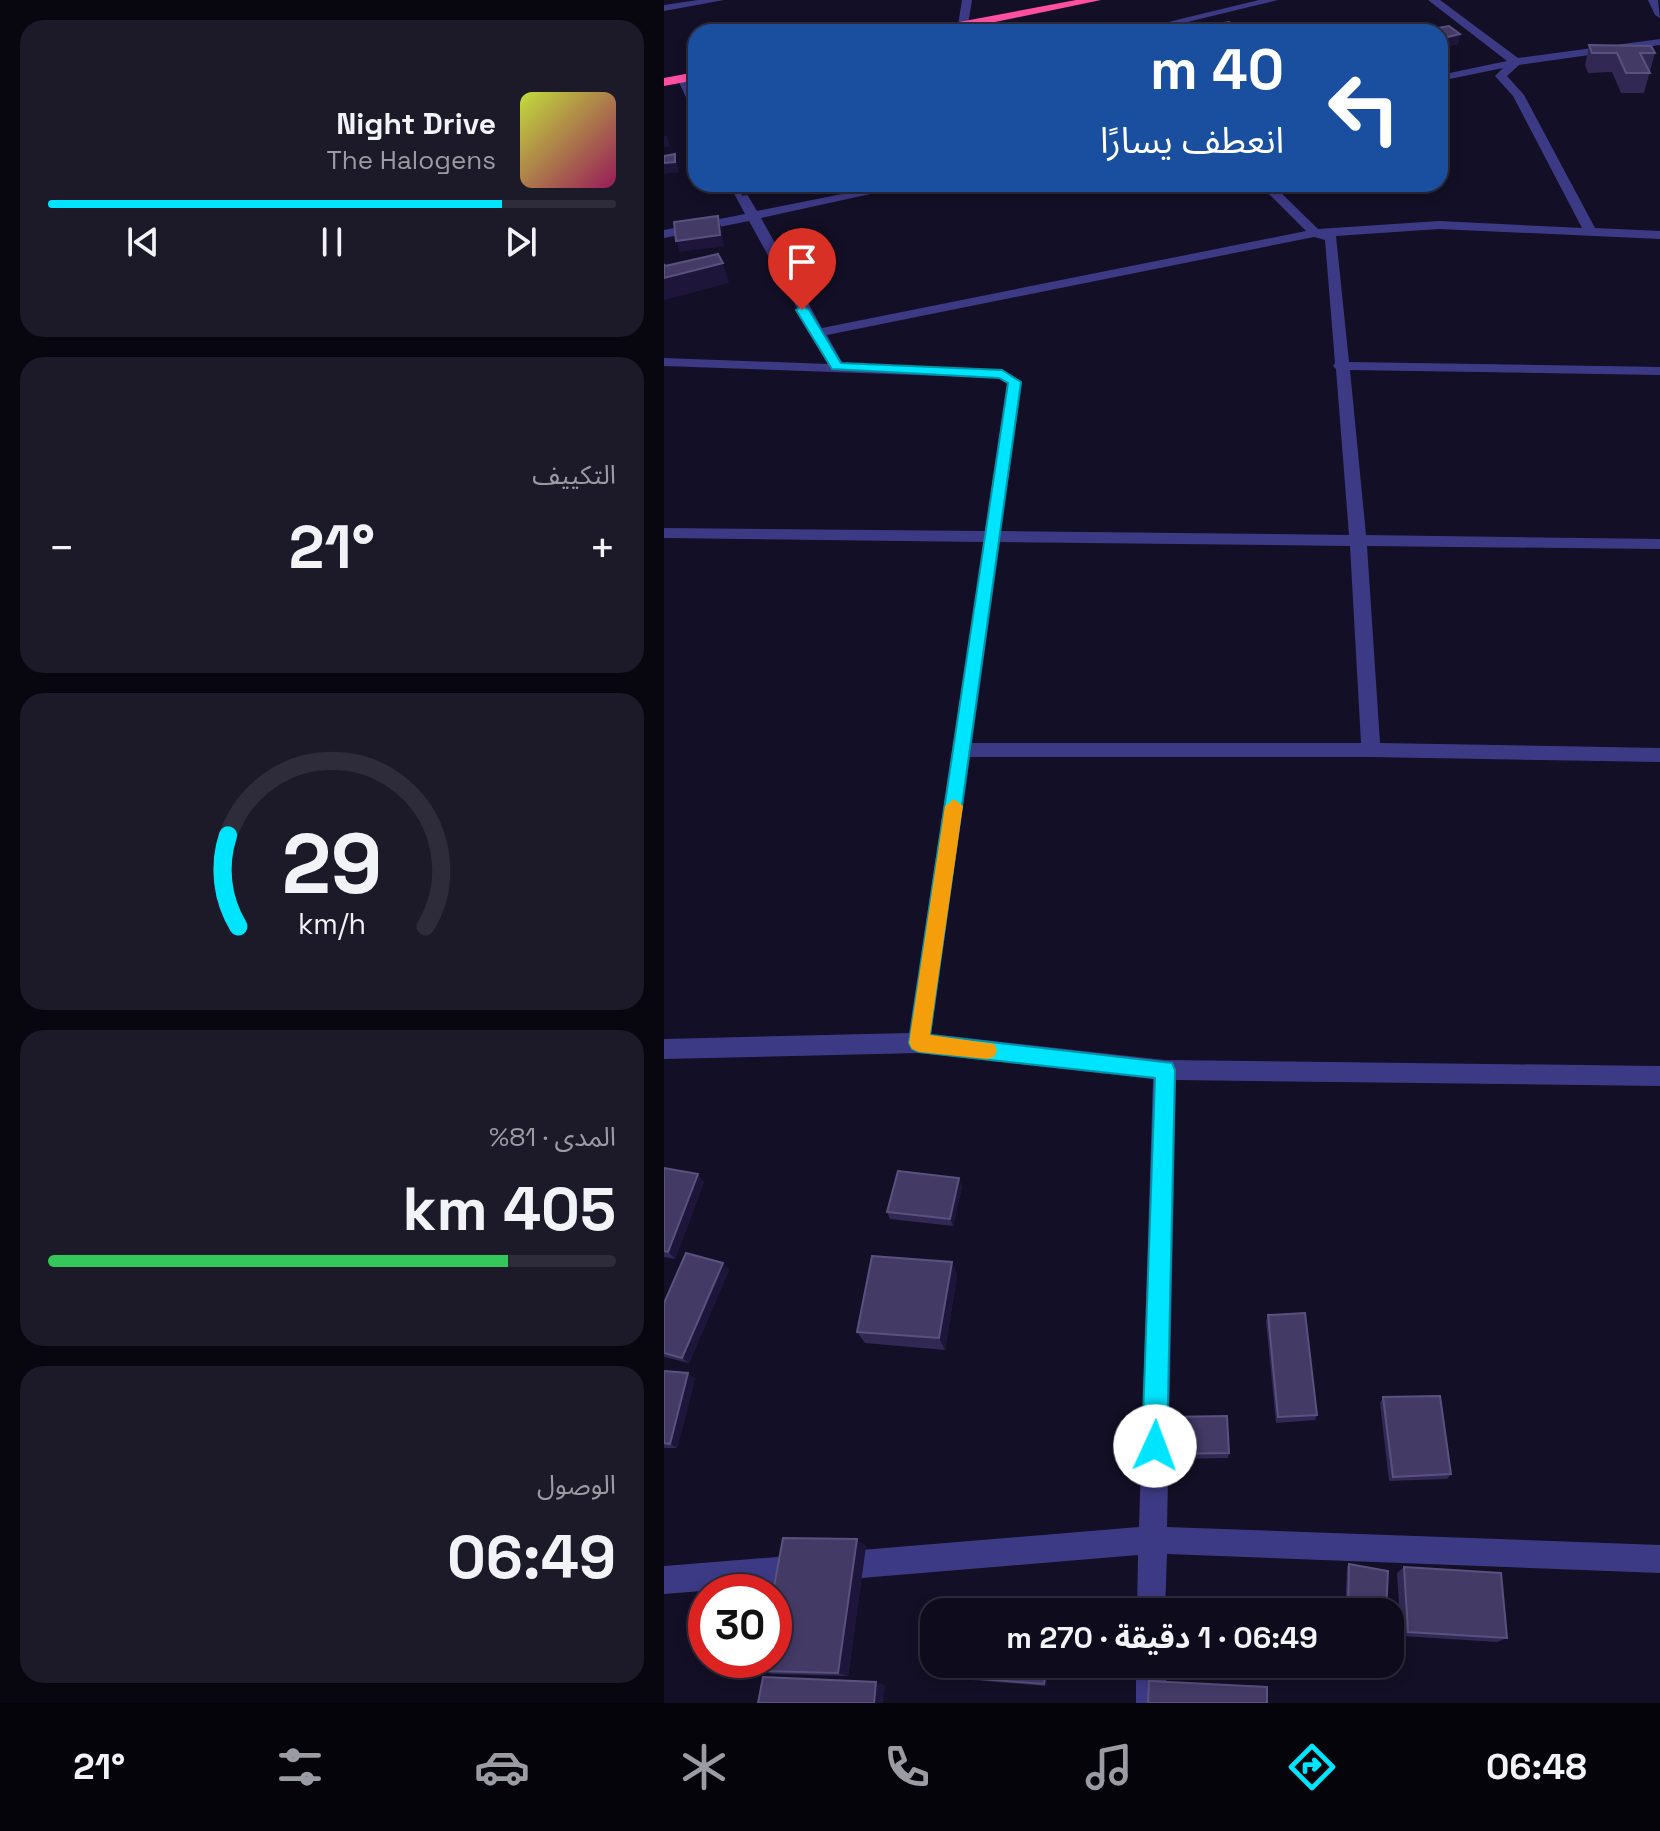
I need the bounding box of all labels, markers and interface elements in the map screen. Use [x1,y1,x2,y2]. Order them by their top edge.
text: 40 m [1150,34,1284,105]
icon: left [1312,56,1416,160]
text: Night Drive [336,104,496,143]
text: انعطف يسارًا [1100,118,1284,164]
text: The Halogens [327,143,496,177]
icon: previous [121,220,165,264]
icon: pause [310,220,354,264]
icon: next [499,220,543,264]
pin [768,228,836,310]
icon: arrive [780,240,824,284]
text: التكييف [532,458,616,492]
text: 21° [289,509,375,586]
text: − [48,520,75,576]
text: + [589,520,616,576]
text: 29 [282,811,382,917]
text: km/h [298,907,366,943]
text: المدى · 81% [489,1120,616,1154]
text: 405 km [403,1171,616,1248]
position arrow [1113,1404,1197,1488]
text: الوصول [537,1468,616,1502]
text: 06:49 [447,1519,616,1596]
speed limit sign: 30 [688,1574,792,1678]
text: 06:49 · 1 دقيقة · 270 m [1006,1618,1318,1657]
icon: filters [272,1739,328,1795]
icon: car [474,1739,530,1795]
icon: climate [676,1739,732,1795]
icon: phone [879,1739,935,1795]
icon: music [1081,1739,1137,1795]
icon: directions [1284,1739,1340,1795]
text: 21° [73,1744,125,1790]
text: 06:48 [1486,1744,1587,1790]

